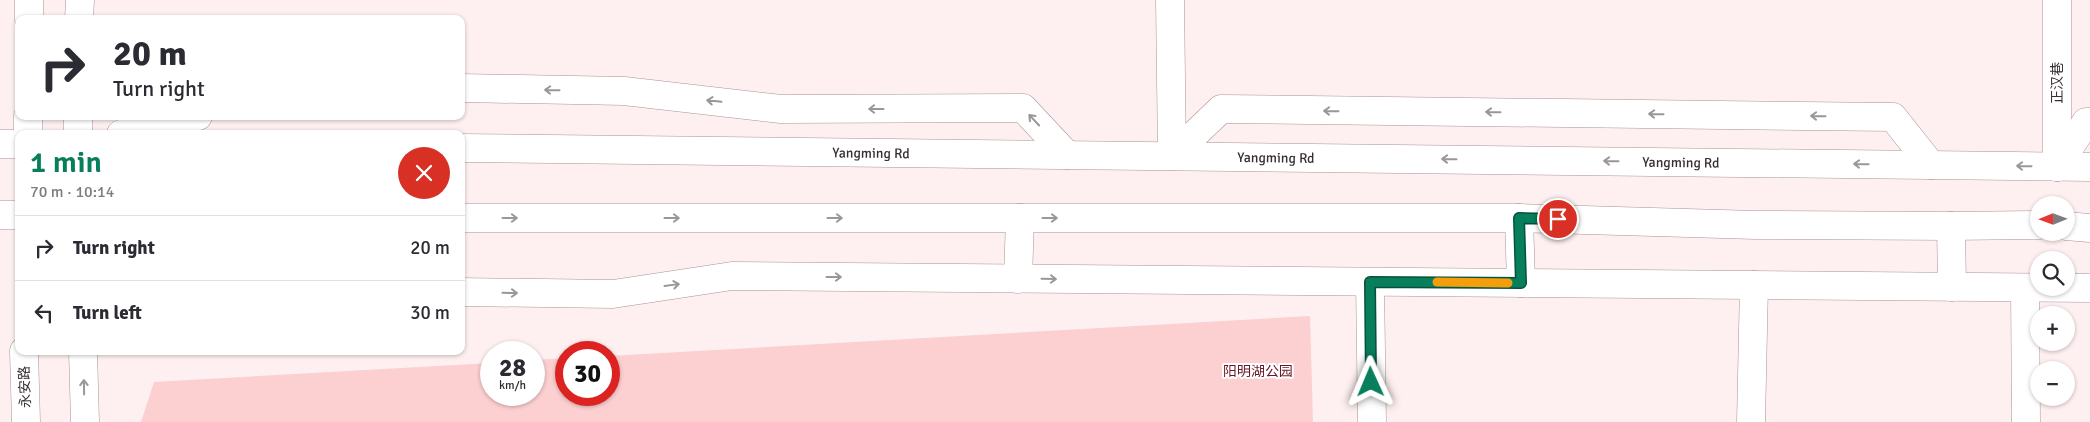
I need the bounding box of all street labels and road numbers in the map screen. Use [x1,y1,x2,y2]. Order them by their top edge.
street label: 正汉巷 [2049,62,2066,104]
street label: Yangming Rd [832,144,910,162]
street label: Yangming Rd [1237,149,1315,166]
street label: Yangming Rd [1642,153,1720,171]
street label: 永安路 [16,366,34,408]

